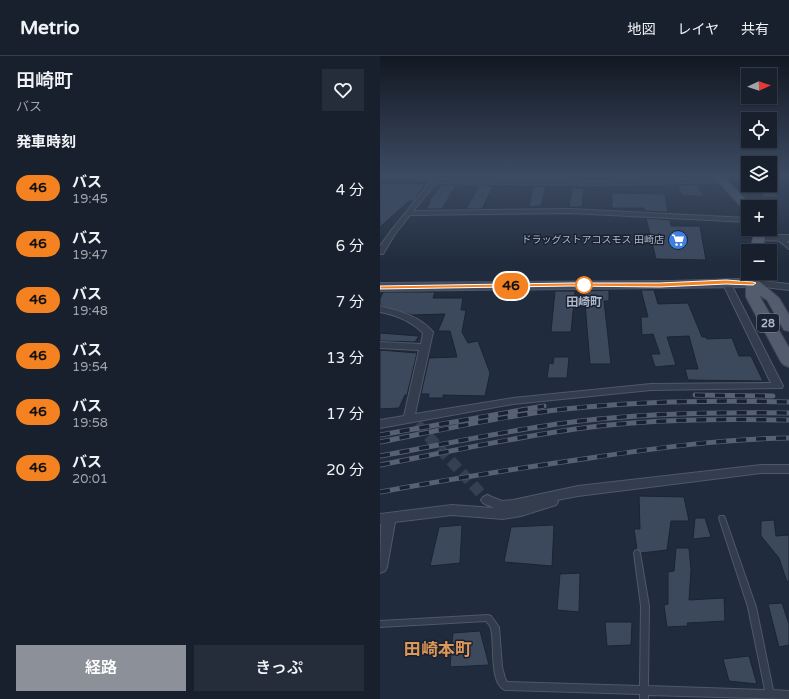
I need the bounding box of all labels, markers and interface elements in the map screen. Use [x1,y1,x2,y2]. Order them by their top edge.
text: Metrio [20,17,80,39]
text: 地図 [627,21,655,38]
text: レイヤ [677,21,719,38]
text: 共有 [741,21,769,38]
north arrow [741,68,777,104]
map controls [741,68,777,280]
button: heart [322,69,364,111]
text: 田崎町 [16,70,73,92]
text: バス [16,99,42,115]
button: locate [741,112,777,148]
text: 発車時刻 [16,133,76,151]
button: layers [741,156,777,192]
text: バス [72,173,102,191]
text: 46 [29,179,47,196]
text: 4 分 [336,181,364,199]
text: 19:45 [72,191,108,207]
button: + [741,200,777,236]
text: バス [72,229,102,247]
supermarket icon: ドラッグストアコスモス 田崎店 [667,229,689,251]
place label: ドラッグストアコスモス 田崎店 [521,234,664,246]
text: 46 [29,235,47,252]
text: 6 分 [336,237,364,255]
button: − [741,244,777,280]
text: 19:47 [72,247,108,263]
line badge: 46 [493,273,529,299]
marker: 田崎町 [575,276,593,294]
text: 46 [502,277,520,294]
text: バス [72,285,102,303]
text: 46 [29,291,47,308]
text: 7 分 [336,293,364,311]
place label: 田崎町 [566,295,602,309]
text: 19:48 [72,303,108,319]
road number: 28 [757,314,779,332]
text: バス [72,341,102,359]
text: 46 [29,347,47,364]
text: 13 分 [326,349,364,367]
text: 19:54 [72,359,108,375]
text: バス [72,397,102,415]
text: 46 [29,403,47,420]
text: 17 分 [326,405,364,423]
text: 19:58 [72,415,108,431]
text: バス [72,453,102,471]
text: 46 [29,459,47,476]
text: 20 分 [326,461,364,479]
text: 20:01 [72,471,108,487]
district label: 田崎本町 [404,639,472,660]
button: 経路 [16,645,186,691]
button: きっぷ [194,645,364,691]

